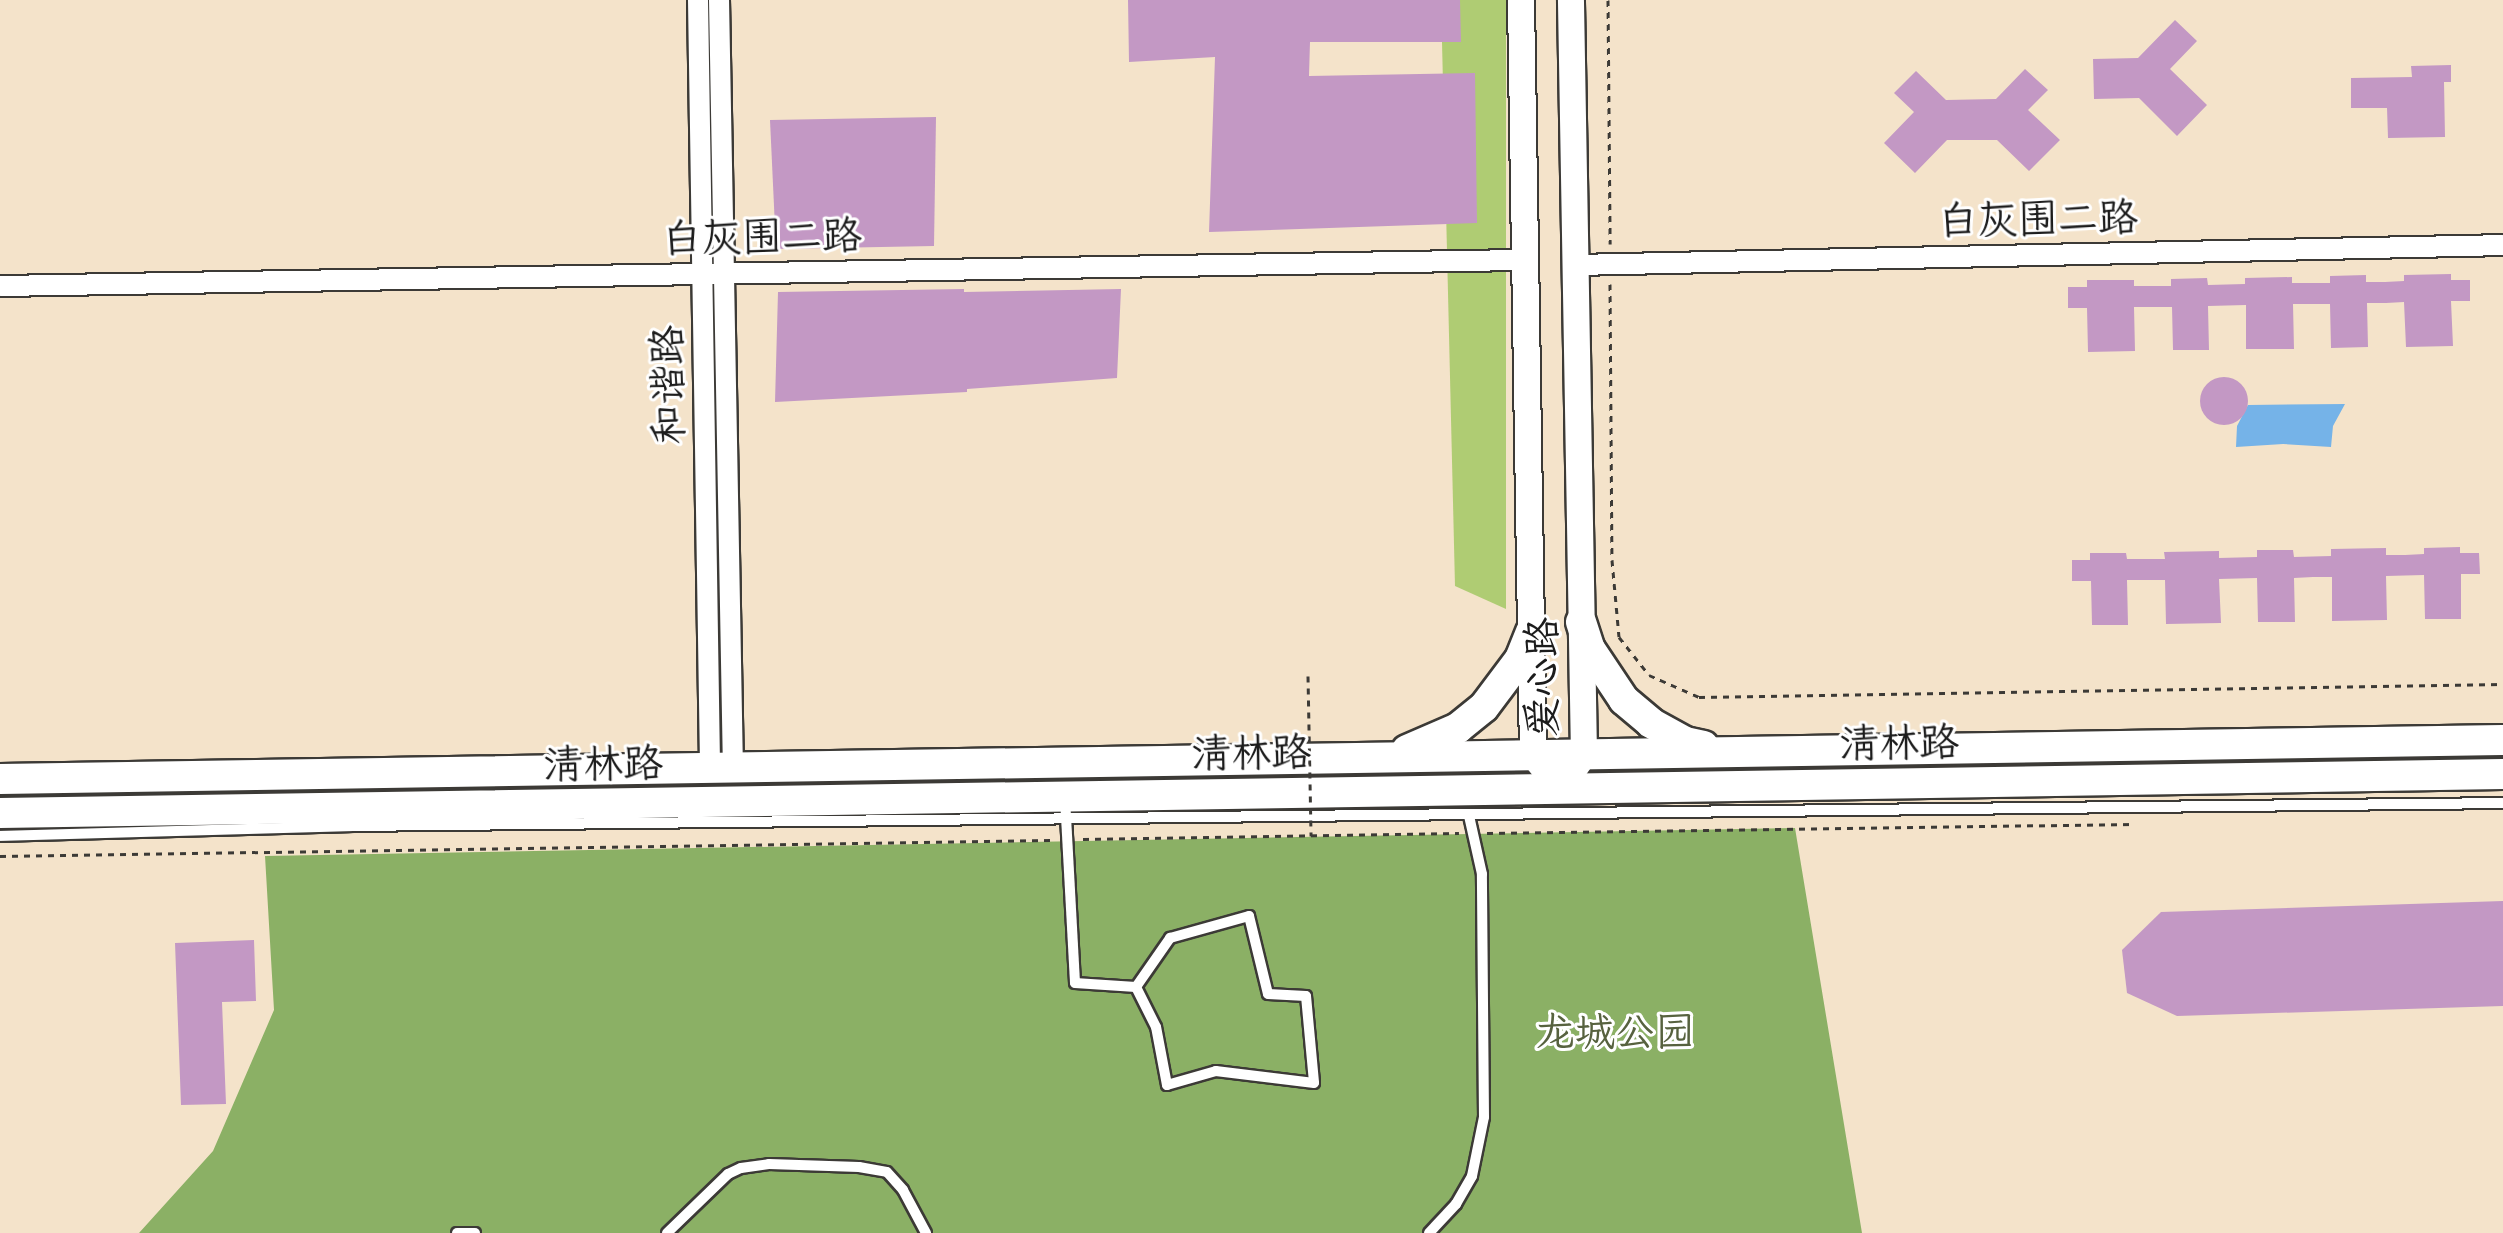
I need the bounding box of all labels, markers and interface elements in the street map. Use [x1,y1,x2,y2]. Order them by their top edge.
street label: 白灰围二路 [1938,193,2138,245]
street label: 白灰围二路 [662,211,862,263]
street label: 和谐路 [643,325,693,445]
street label: 爱心路 [1518,617,1566,737]
street label: 清林路 [1839,718,1959,768]
street label: 清林路 [1191,728,1311,778]
street label: 清林路 [543,739,663,789]
park label: 龙城公园 [1535,1008,1695,1056]

